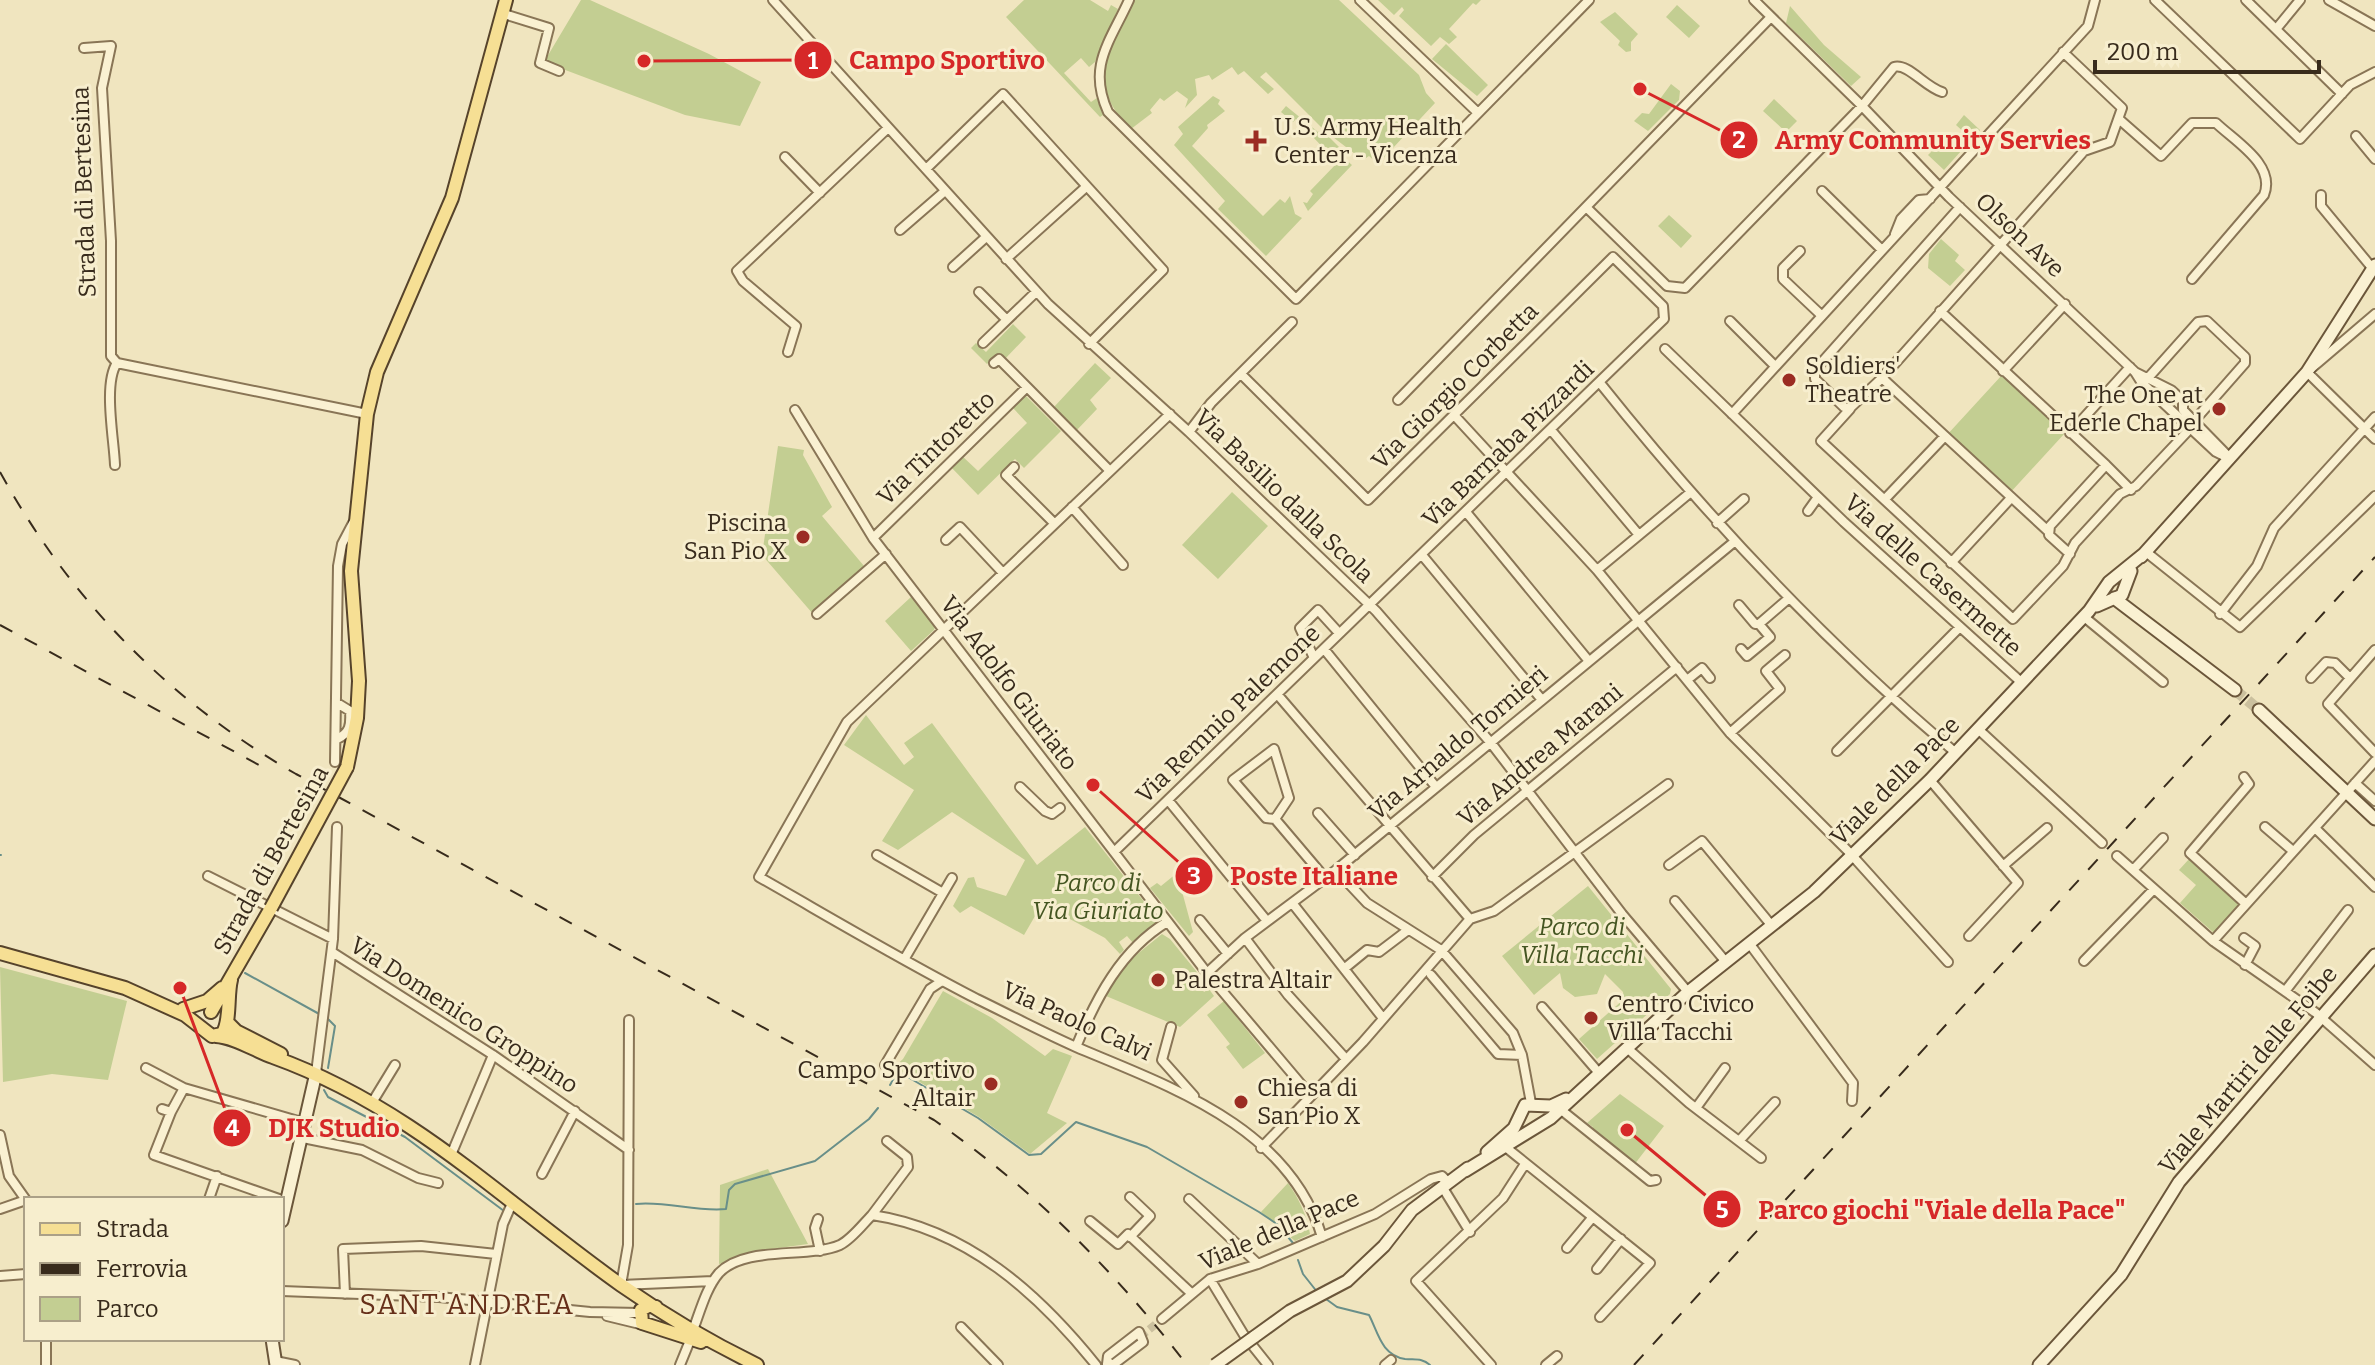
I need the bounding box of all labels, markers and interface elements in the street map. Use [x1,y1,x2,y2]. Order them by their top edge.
scale bar [2095,24,2319,74]
callout: Campo Sportivo [793,35,1061,85]
text: 200 m [2107,38,2179,66]
text: Campo Sportivo [849,45,1045,76]
text: 1 [808,47,819,75]
street label: Strada di Bertesina [66,86,102,298]
place label: U.S. Army Health Center - Vicenza [1274,113,1462,169]
callout: Army Community Servies [1719,115,2107,165]
text: Army Community Servies [1775,125,2091,156]
text: 2 [1732,126,1746,154]
marker: U.S. Army Health Center - Vicenza [1245,130,1267,152]
street label: Olson Ave [1970,187,2070,283]
street label: Via Giorgio Corbetta [1366,297,1544,475]
place label: Soldiers' Theatre [1805,352,1901,408]
street label: Via Barnaba Pizzardi [1416,355,1600,533]
marker: Soldiers' Theatre [1780,371,1798,389]
place label: The One at Ederle Chapel [2049,381,2203,437]
street label: Via Tintoretto [871,385,1001,511]
marker: The One at Ederle Chapel [2210,400,2228,418]
street label: Via Basilio dalla Scola [1189,403,1379,589]
street label: Via delle Casermette [1839,488,2027,662]
place label: Piscina San Pio X [683,509,787,565]
marker: Piscina San Pio X [794,528,812,546]
street label: Via Adolfo Giuriato [934,590,1084,776]
street label: Via Remnio Palemone [1130,619,1326,809]
street label: Via Arnaldo Tornieri [1363,660,1553,826]
street label: Via Andrea Marani [1452,678,1628,832]
street label: Viale della Pace [1825,711,1965,851]
street label: Strada di Bertesina [208,761,334,959]
callout: Poste Italiane [1174,851,1414,901]
text: Poste Italiane [1230,861,1398,892]
text: 3 [1187,862,1201,890]
park label: Parco di Via Giuriato [1032,869,1164,925]
park label: Parco di Villa Tacchi [1520,913,1644,969]
street label: Via Domenico Groppino [345,931,583,1099]
street label: Viale Martiri delle Foibe [2153,960,2343,1180]
place label: Palestra Altair [1174,966,1332,994]
marker: Palestra Altair [1149,971,1167,989]
street label: Via Paolo Calvi [998,976,1156,1066]
place label: Centro Civico Villa Tacchi [1607,990,1754,1046]
marker: Centro Civico Villa Tacchi [1582,1009,1600,1027]
place label: Campo Sportivo Altair [797,1056,975,1112]
place label: Chiesa di San Pio X [1257,1074,1361,1130]
marker: Campo Sportivo Altair [982,1075,1000,1093]
marker: Chiesa di San Pio X [1232,1093,1250,1111]
callout: DJK Studio [212,1103,416,1153]
text: DJK Studio [268,1113,400,1144]
text: 4 [225,1114,240,1142]
street label: Viale della Pace [1195,1184,1363,1276]
callout: Parco giochi "Viale della Pace" [1702,1184,2141,1234]
text: Parco giochi "Viale della Pace" [1758,1195,2126,1226]
text: 5 [1715,1196,1729,1224]
legend [24,1197,284,1341]
text: Strada [96,1215,169,1243]
text: Ferrovia [96,1255,188,1283]
district label: SANT'ANDREA [359,1288,575,1321]
text: Parco [96,1295,159,1323]

